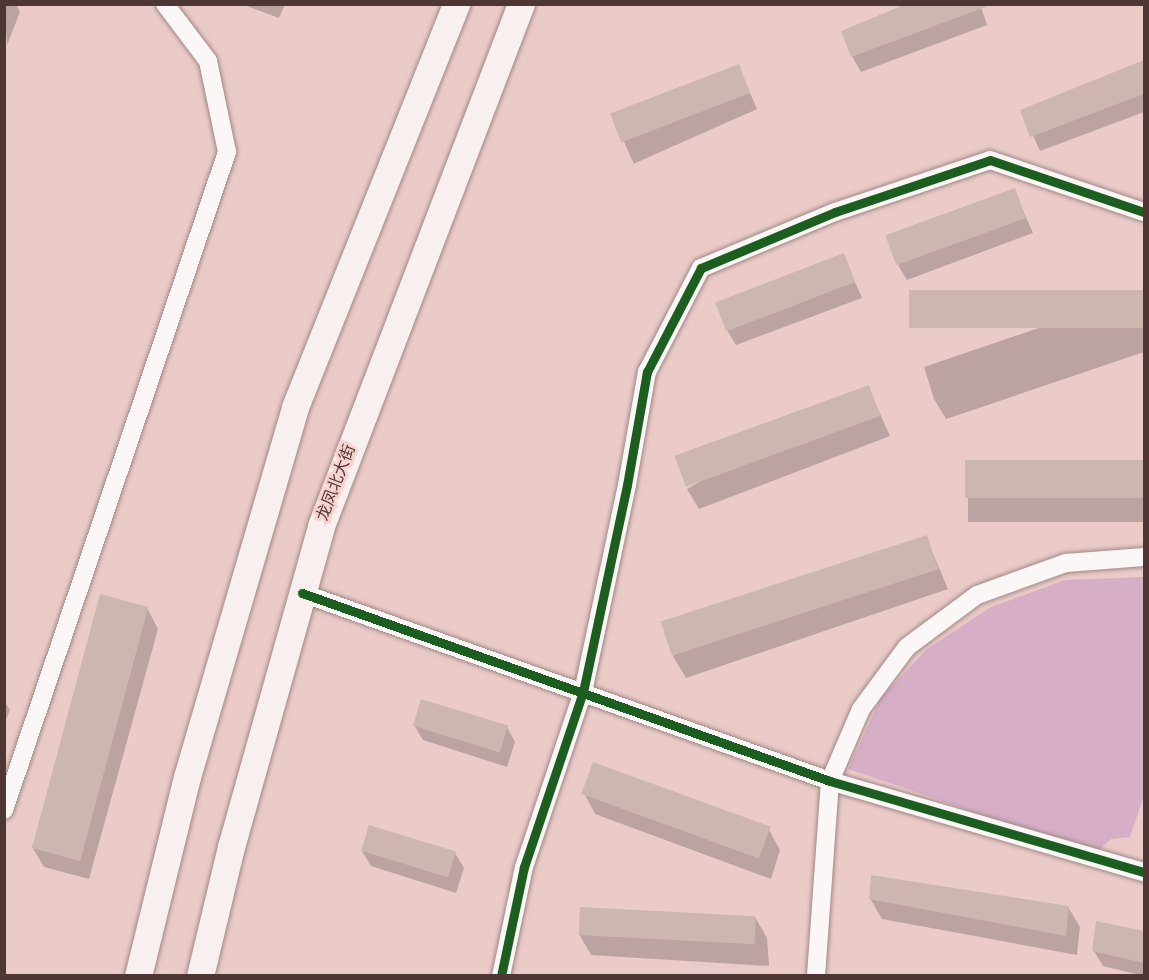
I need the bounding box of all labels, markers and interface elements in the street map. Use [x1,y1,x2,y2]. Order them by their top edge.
street label: 龙凤北大街 [314,442,360,524]

